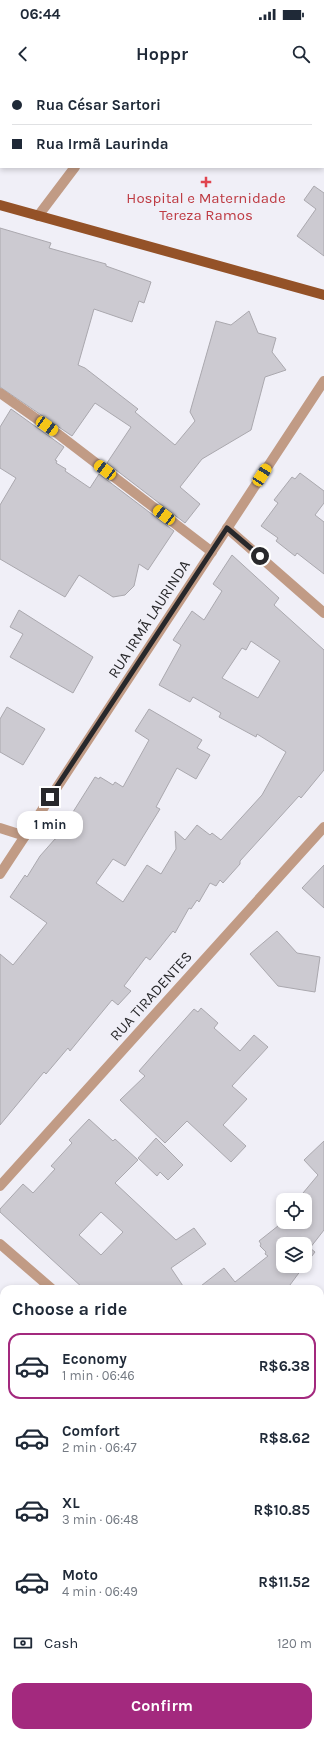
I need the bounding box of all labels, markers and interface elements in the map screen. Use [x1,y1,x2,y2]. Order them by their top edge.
text: 06:44 [20,5,61,23]
icon: back [12,43,34,65]
text: Hoppr [136,43,188,65]
icon: search [290,43,312,65]
text: Rua César Sartori [36,96,161,114]
text: Rua Irmã Laurinda [36,135,169,153]
marker: Hospital e Maternidade Tereza Ramos [200,176,212,188]
place label: Hospital e Maternidade Tereza Ramos [126,189,286,224]
car [34,414,60,438]
car [92,458,118,482]
car [250,462,274,488]
car [151,503,177,527]
route start [251,547,269,565]
street label: RUA IRMÃ LAURINDA [104,556,194,681]
route end [41,788,59,806]
callout: 1 min [17,811,83,839]
text: 1 min [34,817,66,832]
street label: RUA TIRADENTES [106,948,196,1044]
map controls [276,1193,312,1273]
button: locate [276,1193,312,1229]
button: layers [276,1237,312,1273]
text: Choose a ride [12,1298,127,1320]
icon: car [14,1348,50,1384]
text: Economy [62,1350,127,1368]
text: R$6.38 [259,1357,310,1375]
text: 1 min · 06:46 [62,1368,135,1383]
icon: car [14,1420,50,1456]
text: Comfort [62,1422,120,1440]
text: R$8.62 [259,1429,310,1447]
text: 2 min · 06:47 [62,1440,137,1455]
icon: car [14,1492,50,1528]
text: XL [62,1494,80,1512]
text: R$10.85 [254,1501,310,1519]
text: 3 min · 06:48 [62,1512,139,1527]
icon: car [14,1564,50,1600]
text: Moto [62,1566,98,1584]
text: R$11.52 [258,1573,310,1591]
text: 4 min · 06:49 [62,1584,138,1599]
icon: cash [12,1632,34,1654]
text: Cash [44,1634,78,1652]
text: 120 m [277,1636,312,1651]
button: Confirm [12,1683,312,1729]

